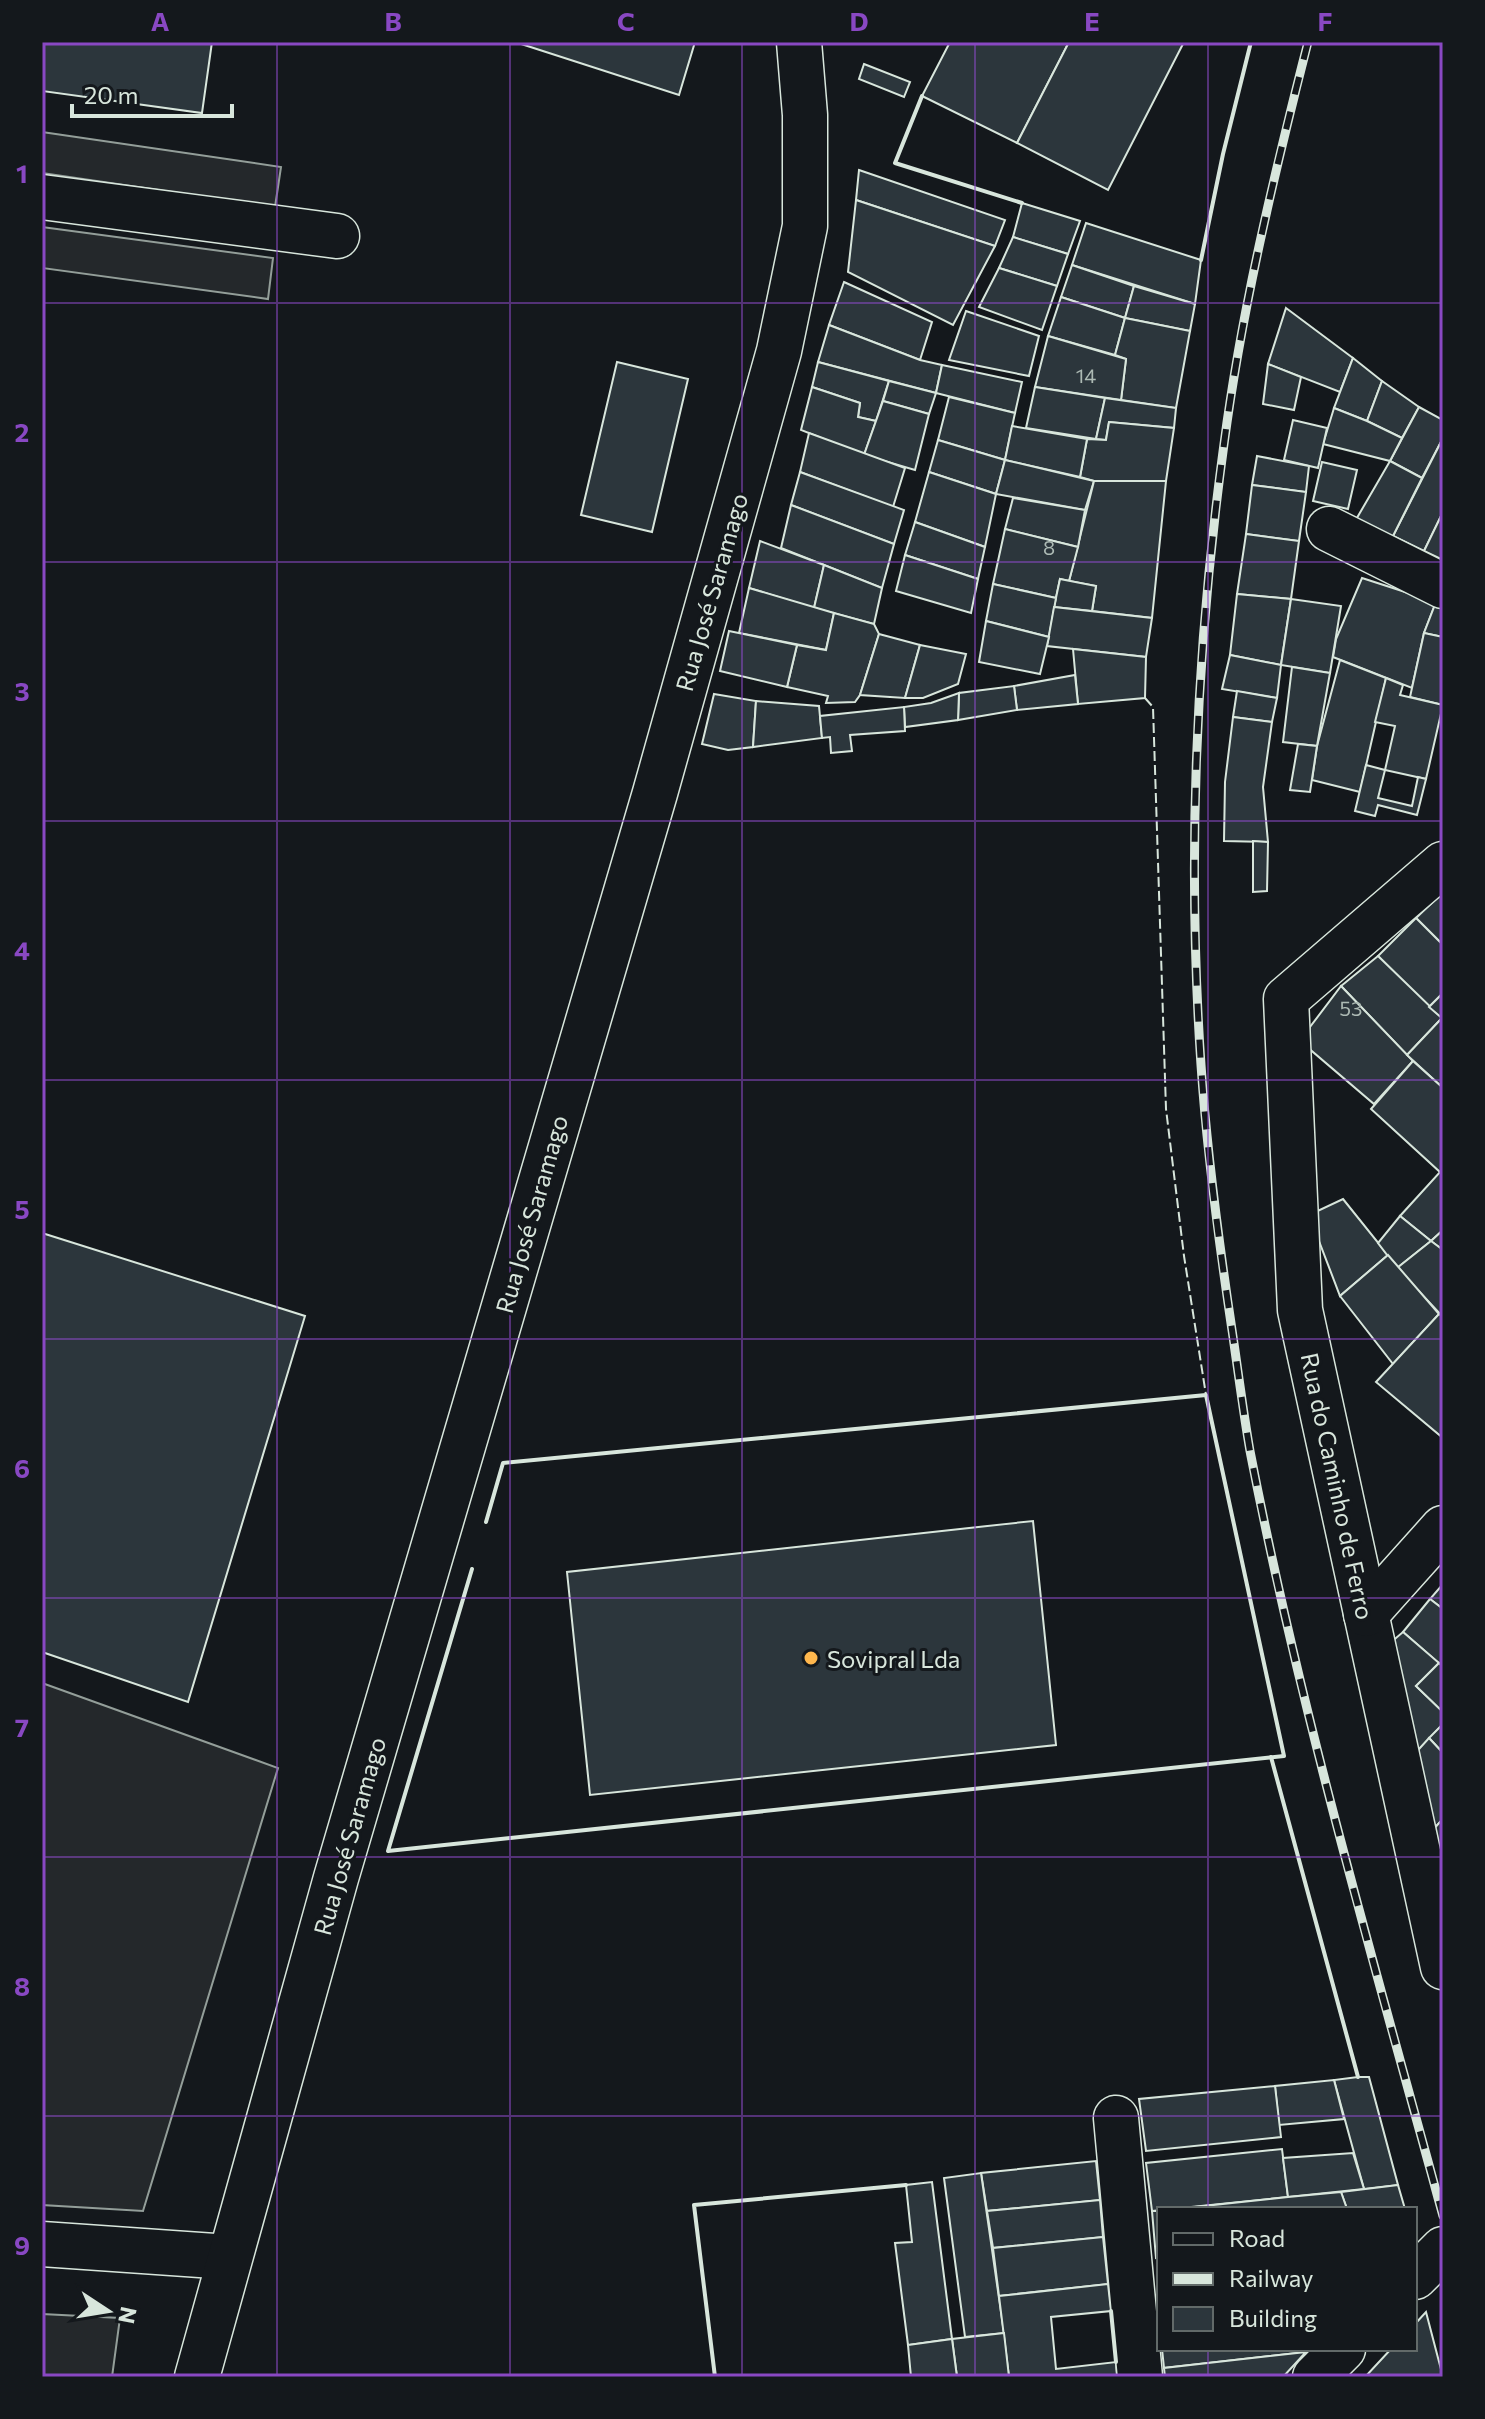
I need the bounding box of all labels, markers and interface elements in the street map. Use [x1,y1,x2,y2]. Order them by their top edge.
text: A [151,5,170,36]
text: B [384,5,402,36]
text: C [617,5,635,36]
text: D [849,5,869,36]
text: E [1084,5,1100,36]
text: F [1317,5,1333,36]
scale bar [72,68,232,118]
text: 20 m [84,80,138,109]
text: 1 [16,157,28,188]
house number: 14 [1076,363,1096,387]
text: 2 [15,416,29,447]
street label: Rua José Saramago [669,490,753,694]
house number: 8 [1043,535,1055,559]
text: 3 [14,675,30,706]
text: 4 [14,934,30,965]
house number: 53 [1340,996,1362,1020]
street label: Rua José Saramago [489,1112,573,1316]
text: 5 [14,1193,30,1224]
street label: Rua do Caminho de Ferro [1296,1350,1380,1622]
text: 6 [14,1452,30,1483]
place label: Sovipral Lda [827,1644,960,1673]
marker: Sovipral Lda [802,1649,820,1667]
text: 7 [15,1711,29,1742]
street label: Rua José Saramago [307,1734,391,1938]
text: 8 [14,1970,30,2001]
legend [1157,2207,1417,2351]
text: Road [1229,2223,1285,2252]
text: 9 [14,2229,30,2260]
text: Railway [1229,2263,1314,2292]
north arrow [68,2271,148,2351]
text: Building [1229,2303,1317,2332]
text: N [113,2304,143,2326]

